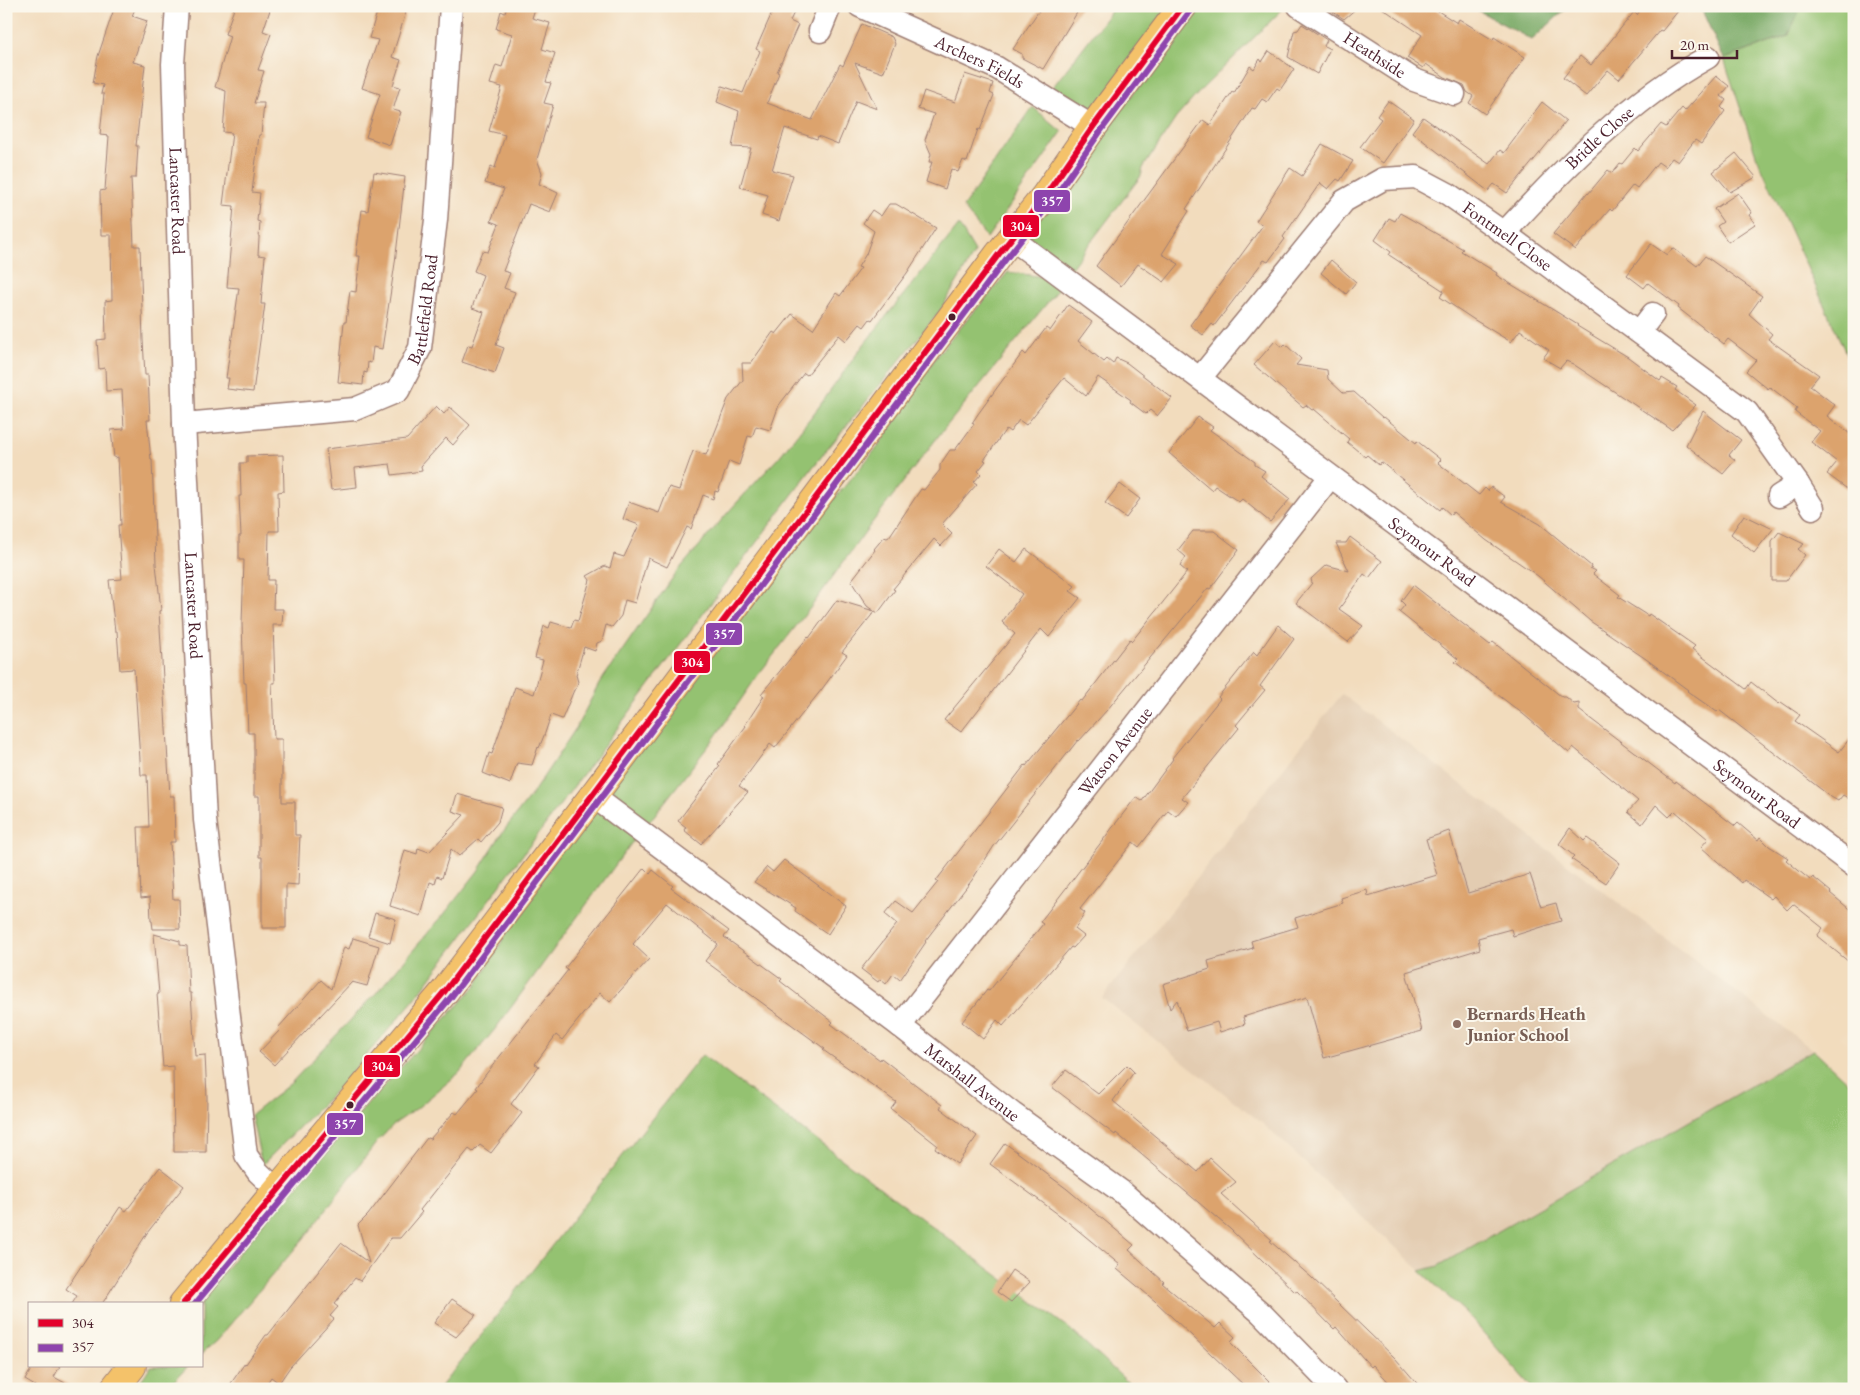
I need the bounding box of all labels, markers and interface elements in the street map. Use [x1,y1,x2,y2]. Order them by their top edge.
street label: Heathside [1339,26,1411,83]
scale bar [1672,28,1738,60]
street label: Archers Fields [930,29,1029,93]
text: 20 m [1680,35,1709,54]
street label: Bridle Close [1560,100,1638,174]
street label: Lancaster Road [165,147,191,256]
line badge: 357 [1033,189,1071,213]
text: 357 [1041,192,1064,210]
street label: Fontmell Close [1458,196,1557,276]
line badge: 304 [1002,214,1040,238]
text: 304 [1010,217,1033,235]
street label: Battlefield Road [401,252,443,368]
unlabelled marker [947,312,957,322]
street label: Seymour Road [1384,511,1481,592]
street label: Lancaster Road [180,551,208,660]
line badge: 357 [705,622,743,646]
text: 357 [713,625,736,643]
line badge: 304 [673,650,711,674]
text: 304 [681,653,704,671]
street label: Watson Avenue [1073,702,1157,800]
street label: Seymour Road [1709,753,1806,834]
place label: Bernards Heath Junior School [1465,1002,1586,1046]
marker: Bernards Heath Junior School [1451,1018,1463,1030]
street label: Marshall Avenue [920,1037,1025,1126]
line badge: 304 [363,1054,401,1078]
text: 304 [371,1057,394,1075]
unlabelled marker [345,1100,355,1110]
line badge: 357 [326,1112,364,1136]
text: 357 [334,1115,357,1133]
legend [28,1302,202,1368]
text: 304 [72,1313,94,1332]
text: 357 [72,1337,94,1356]

